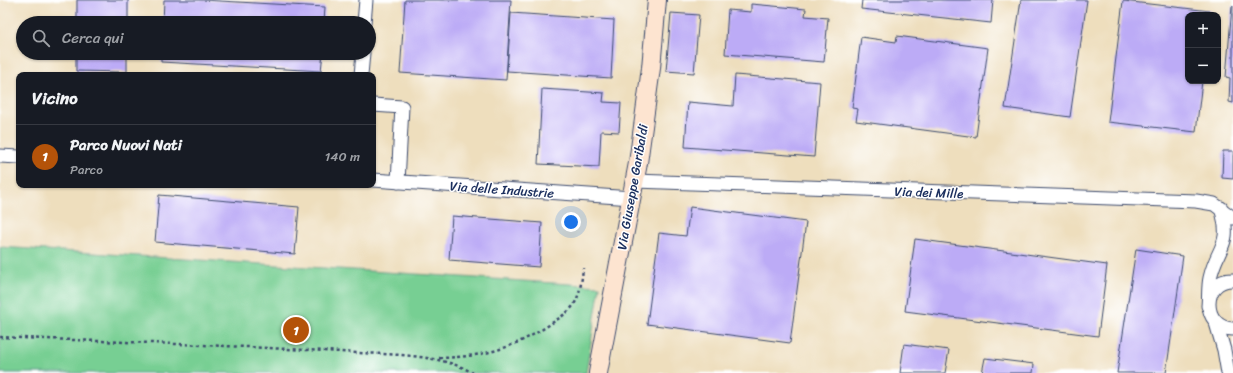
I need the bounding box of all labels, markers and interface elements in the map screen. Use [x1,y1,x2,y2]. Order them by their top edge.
map controls [1185,12,1221,84]
button: + [1185,12,1221,48]
search box [16,16,376,60]
text: Cerca qui [62,25,124,51]
icon: search [30,27,52,49]
button: − [1185,48,1221,84]
text: Vicino [32,83,78,113]
street label: Via Giuseppe Garibaldi [610,122,655,252]
text: Parco Nuovi Nati [70,132,182,158]
text: 1 [42,145,48,168]
text: 140 m [325,145,360,168]
text: Parco [70,158,103,181]
street label: Via delle Industrie [449,174,555,205]
street label: Via dei Mille [894,180,964,205]
your location [561,212,581,232]
pin: 1 [283,315,309,345]

